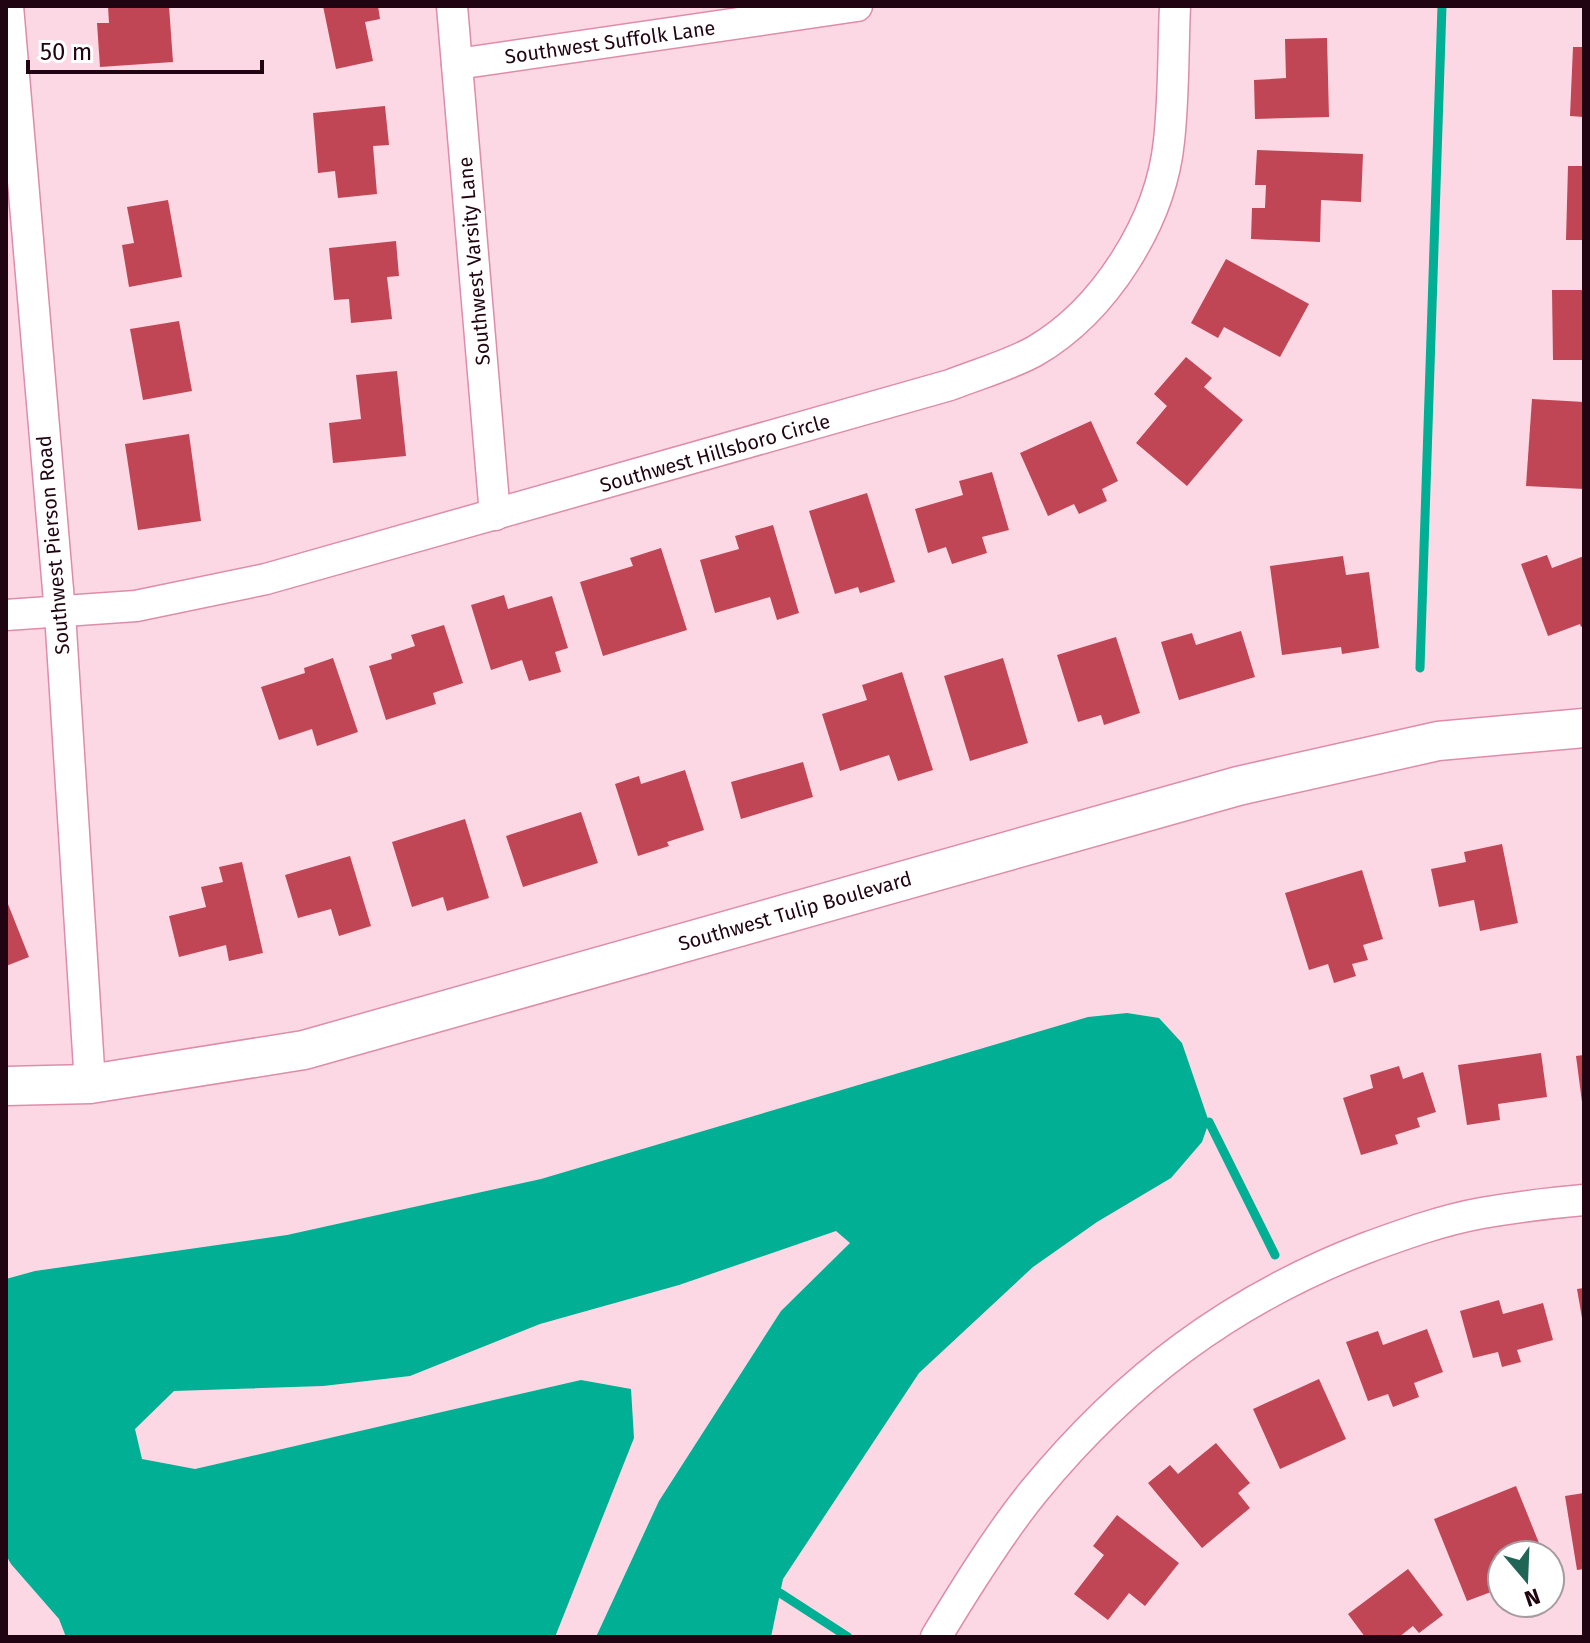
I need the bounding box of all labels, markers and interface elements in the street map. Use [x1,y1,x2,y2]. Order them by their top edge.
street label: Southwest Suffolk Lane [503,15,717,69]
scale bar [28,24,262,74]
text: 50 m [40,38,92,66]
street label: Southwest Varsity Lane [453,156,495,366]
street label: Southwest Hillsboro Circle [597,409,833,497]
street label: Southwest Pierson Road [31,434,75,656]
street label: Southwest Tulip Boulevard [676,866,914,956]
north arrow [1486,1539,1566,1619]
text: N [1521,1582,1544,1613]

